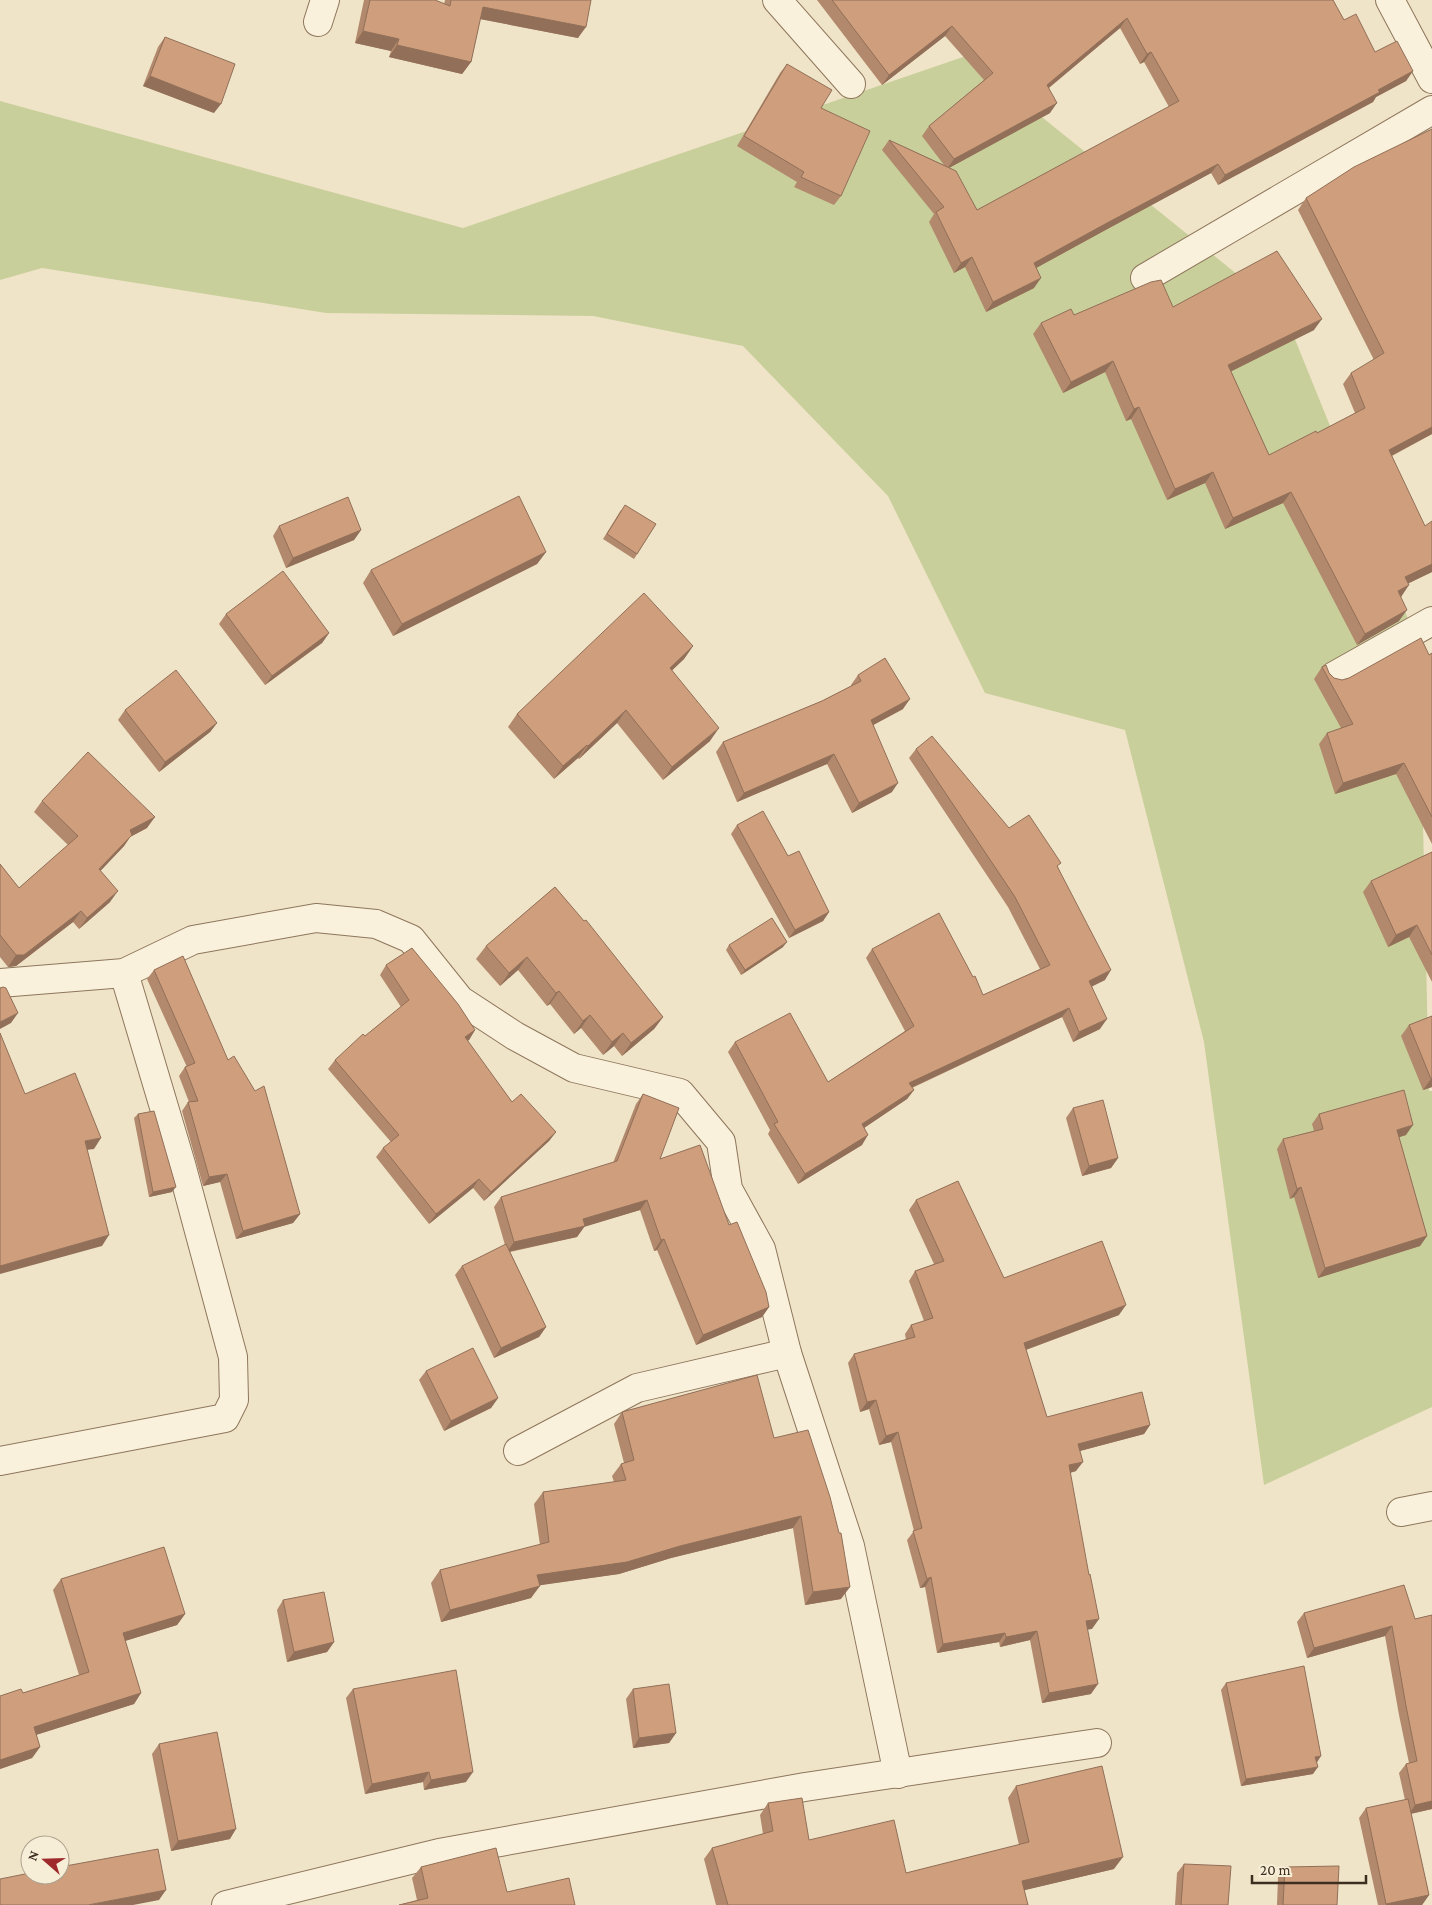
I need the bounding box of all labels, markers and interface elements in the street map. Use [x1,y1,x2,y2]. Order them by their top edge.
north arrow [20,1835,70,1885]
text: N [24,1848,42,1863]
scale bar [1252,1852,1366,1884]
text: 20 m [1260,1862,1291,1878]

